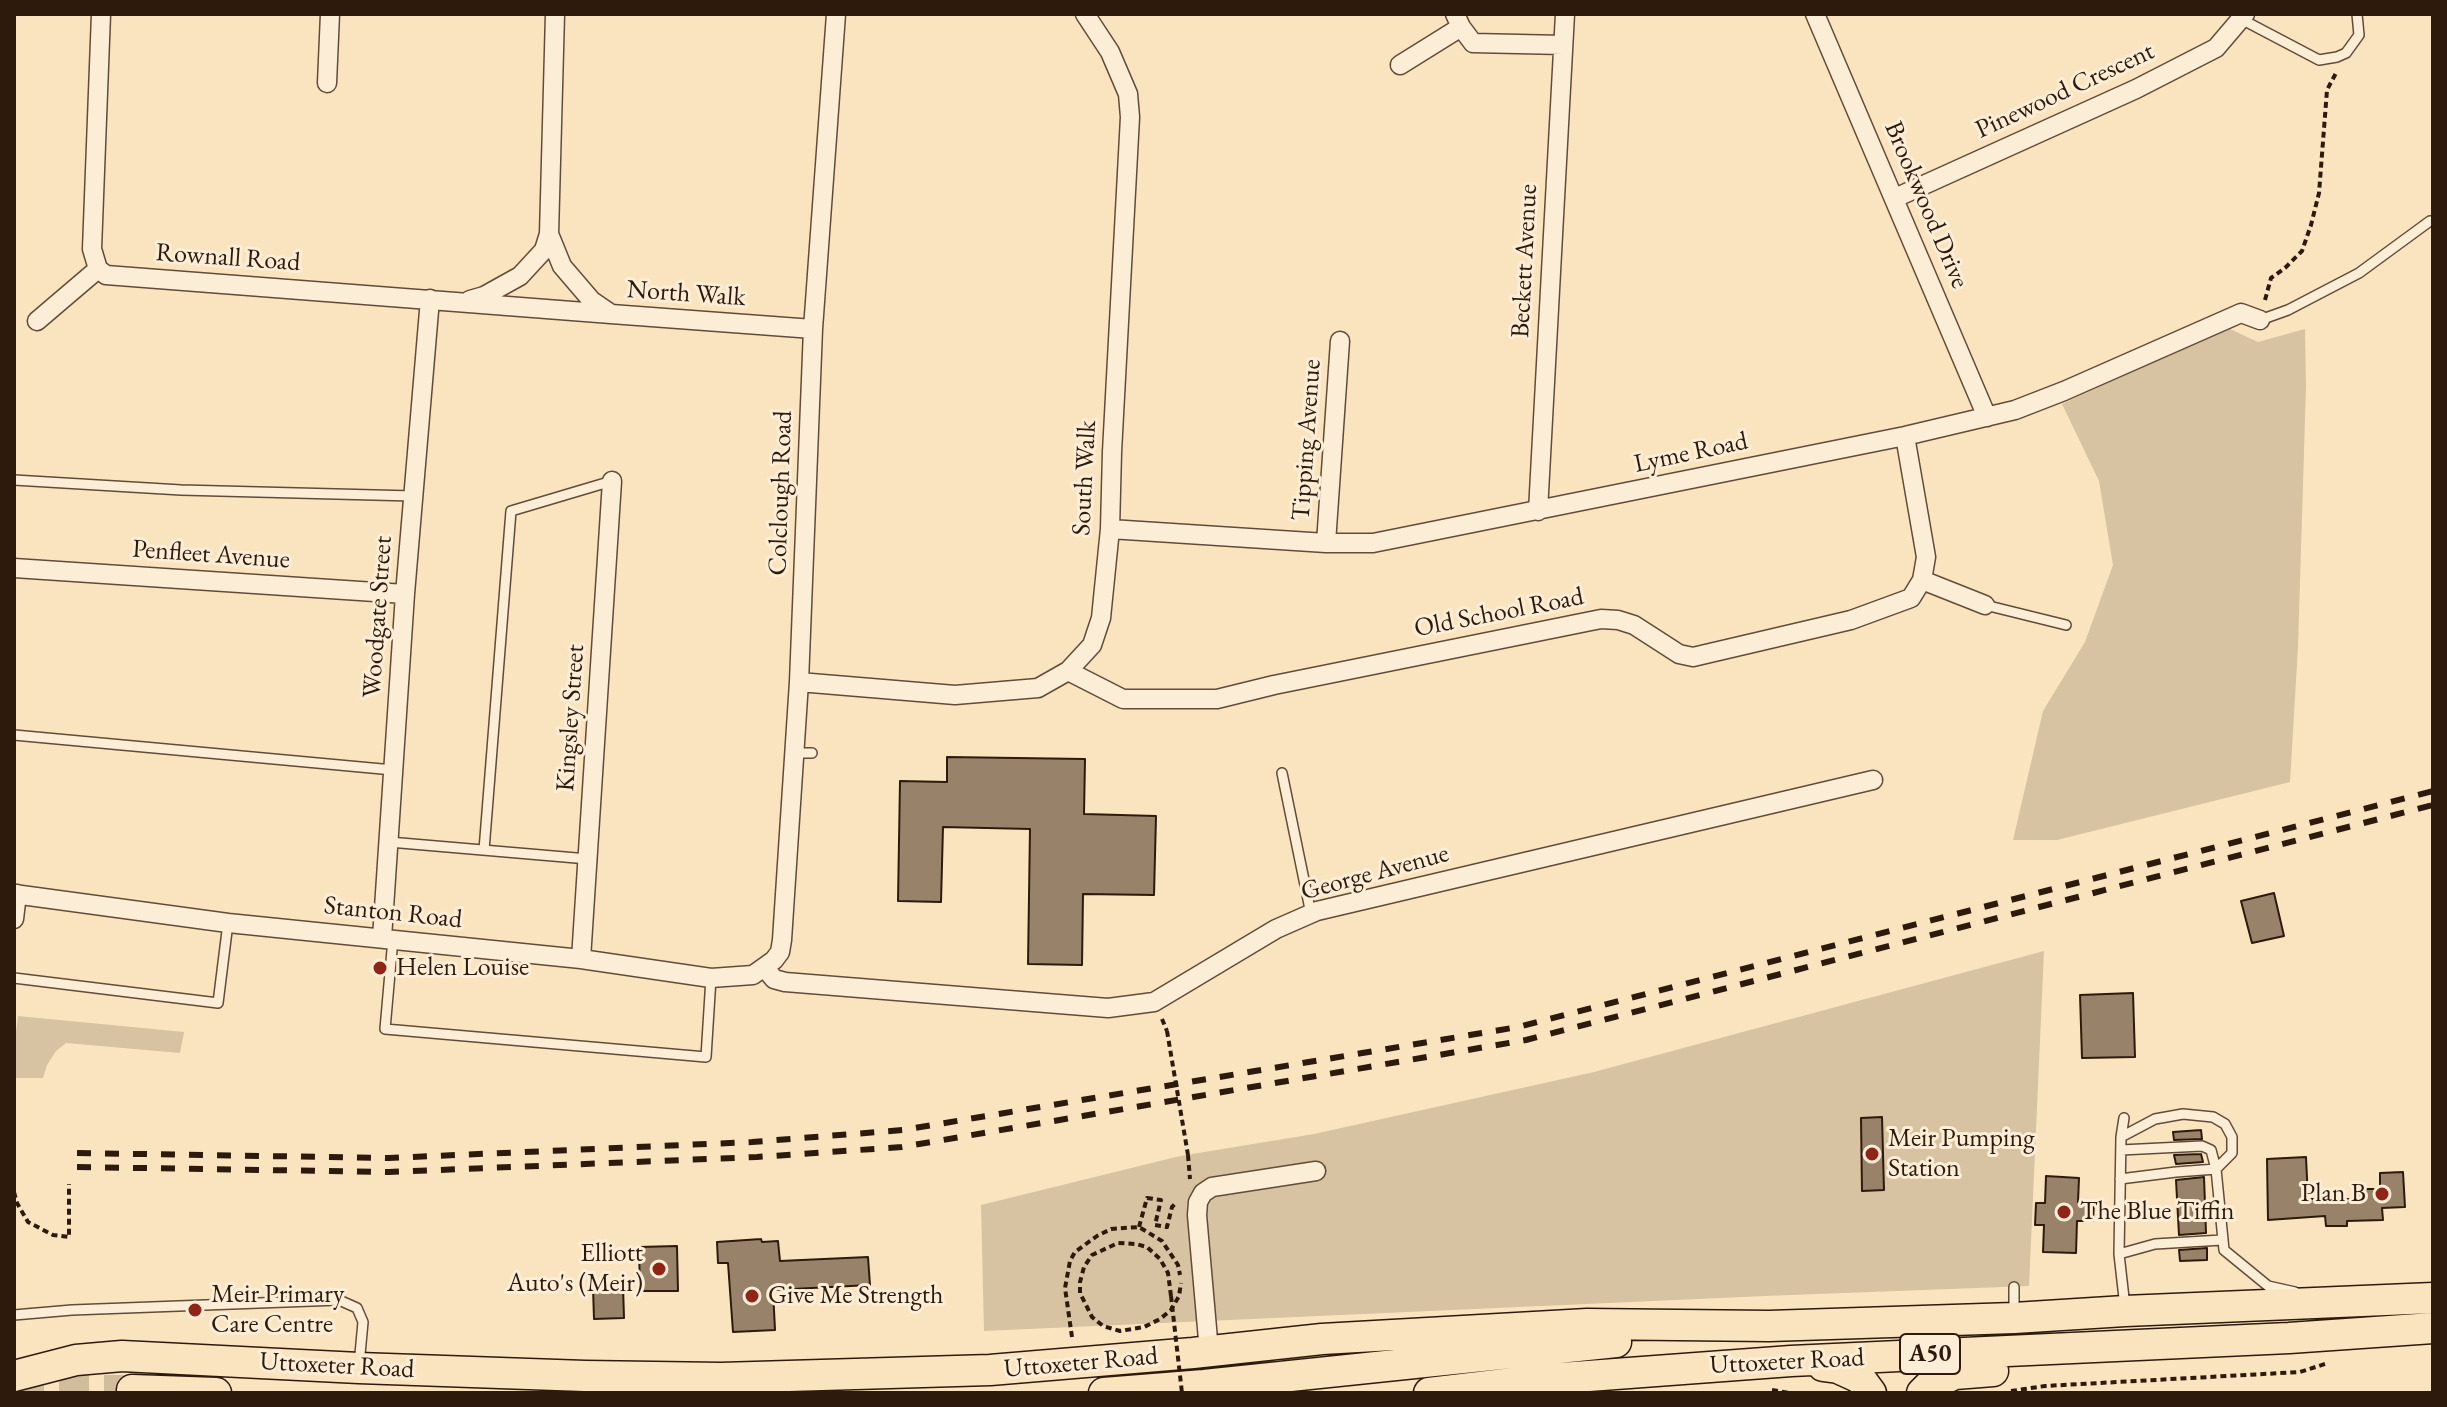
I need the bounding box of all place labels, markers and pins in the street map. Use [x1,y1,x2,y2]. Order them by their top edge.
place label: Helen Louise [396,952,529,984]
marker: Helen Louise [371,959,389,977]
place label: Meir Pumping Station [1888,1123,2034,1184]
marker: Meir Pumping Station [1863,1145,1881,1163]
place label: Plan B [2301,1178,2366,1210]
marker: Plan B [2373,1185,2391,1203]
place label: The Blue Tiffin [2080,1196,2234,1228]
marker: The Blue Tiffin [2055,1203,2073,1221]
place label: Elliott Auto's (Meir) [507,1238,643,1300]
marker: Elliott Auto's (Meir) [650,1260,668,1278]
place label: Meir Primary Care Centre [211,1279,344,1340]
place label: Give Me Strength [768,1280,943,1312]
marker: Give Me Strength [743,1287,761,1305]
marker: Meir Primary Care Centre [186,1301,204,1319]

